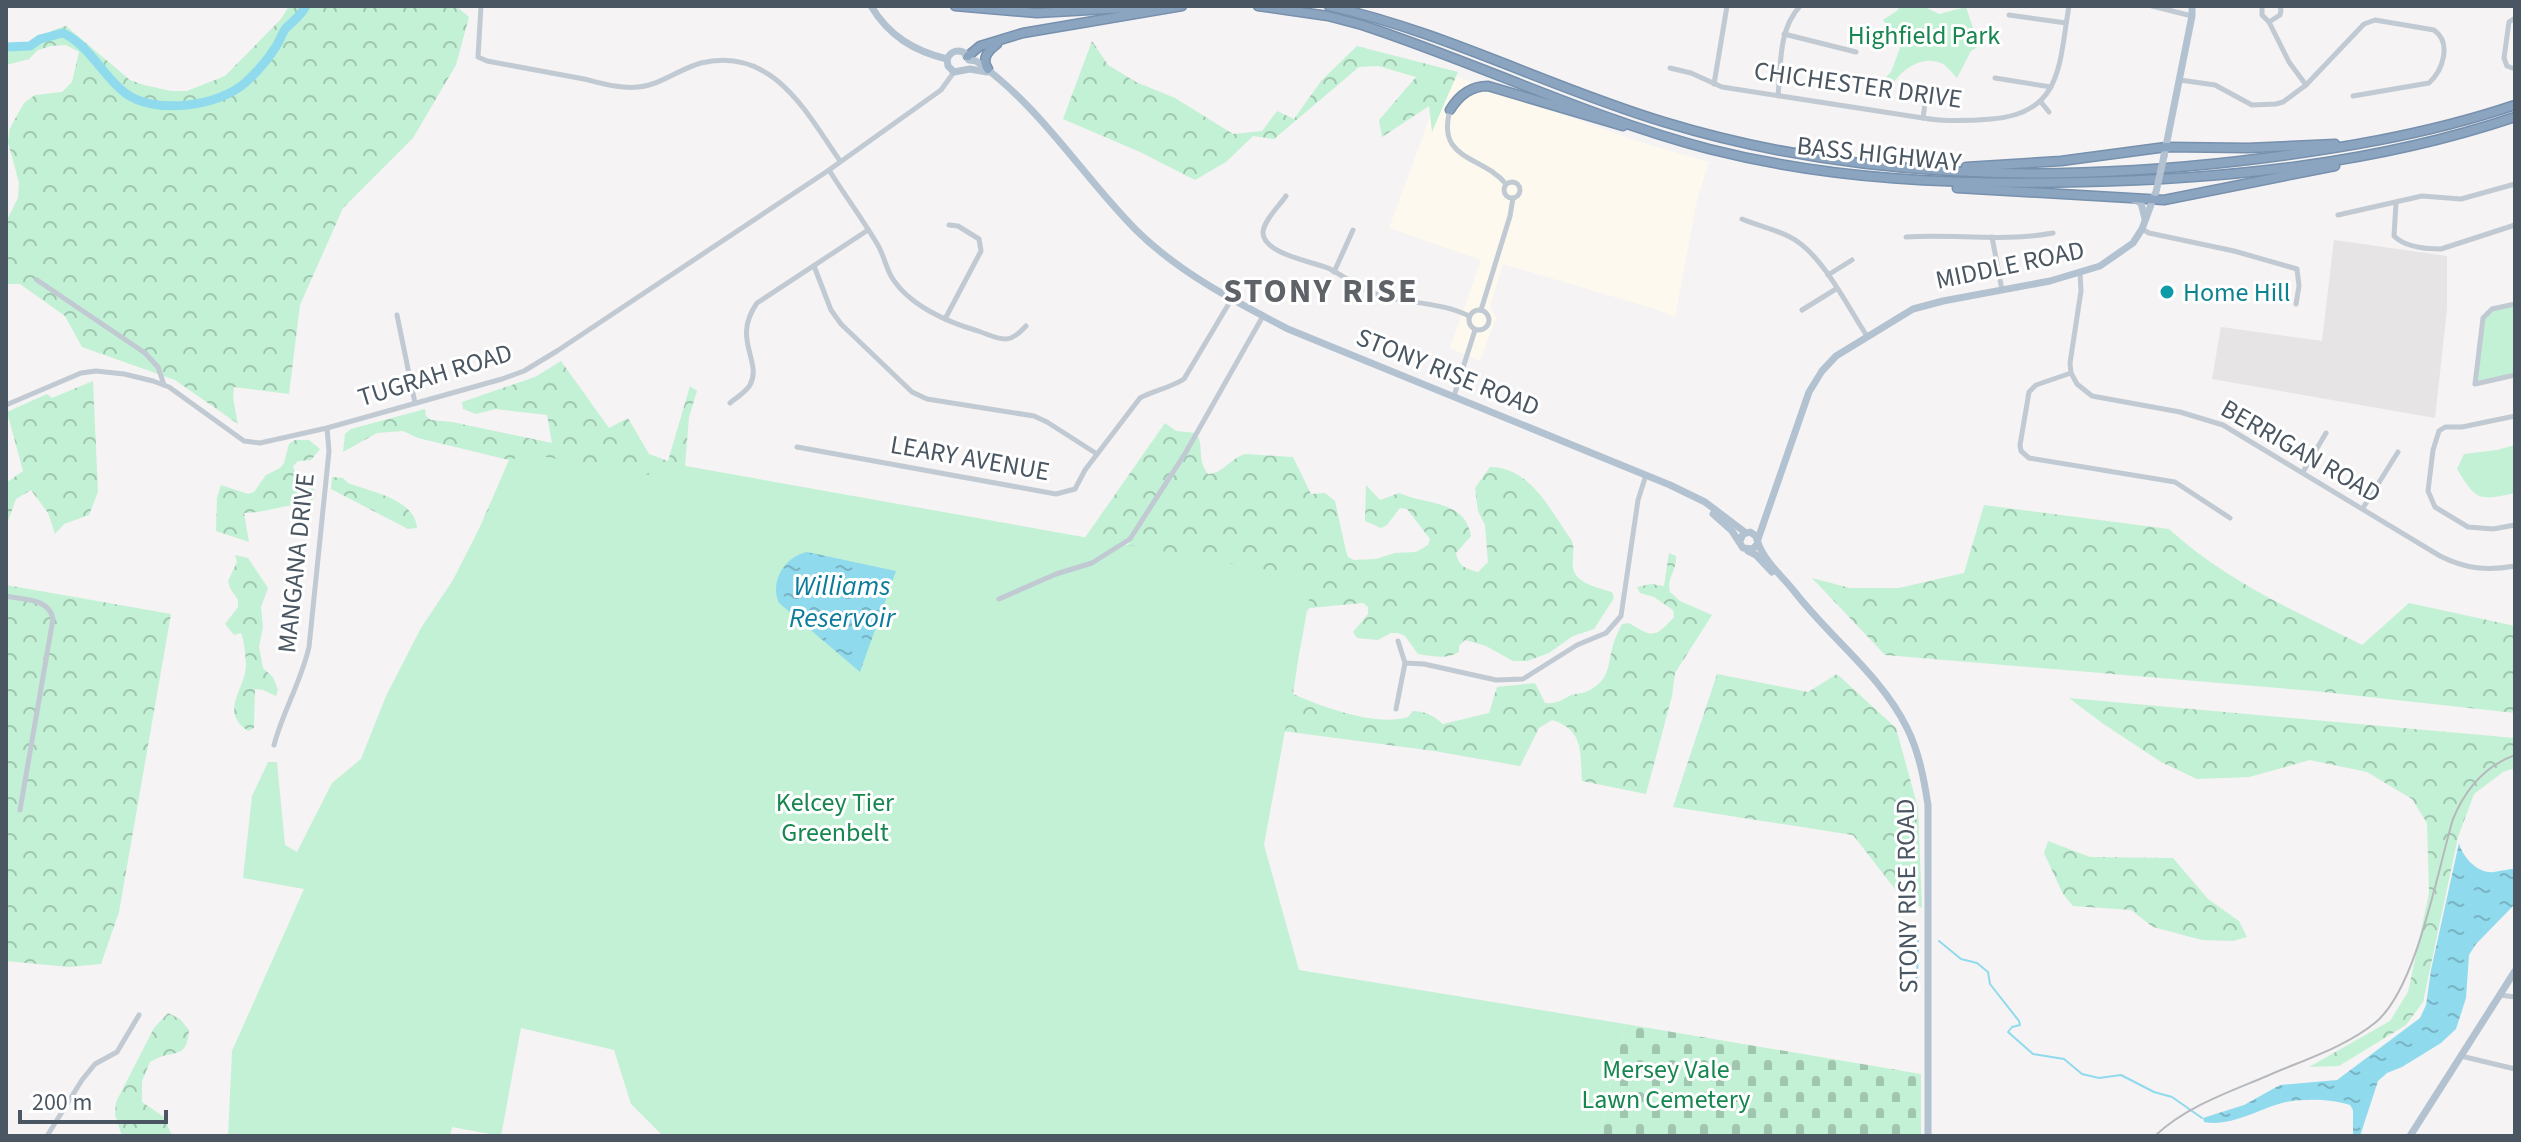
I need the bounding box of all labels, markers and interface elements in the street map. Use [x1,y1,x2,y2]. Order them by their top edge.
park label: Highfield Park [1848,17,2000,54]
street label: CHICHESTER DRIVE [1752,52,1964,118]
street label: BASS HIGHWAY [1795,127,1964,181]
street label: MIDDLE ROAD [1932,231,2088,299]
district label: STONY RISE [1223,267,1419,316]
place label: Home Hill [2183,274,2290,311]
marker: Home Hill [2158,283,2176,301]
street label: STONY RISE ROAD [1351,318,1545,426]
street label: TUGRAH ROAD [353,334,517,416]
street label: BERRIGAN ROAD [2214,390,2388,512]
street label: LEARY AVENUE [888,426,1052,490]
street label: MANGANA DRIVE [268,471,324,655]
water label: Williams Reservoir [789,566,897,638]
park label: Kelcey Tier Greenbelt [776,784,895,851]
street label: STONY RISE ROAD [1887,798,1927,994]
park label: Mersey Vale Lawn Cemetery [1582,1051,1750,1118]
scale bar [20,1074,166,1124]
text: 200 m [32,1085,92,1120]

